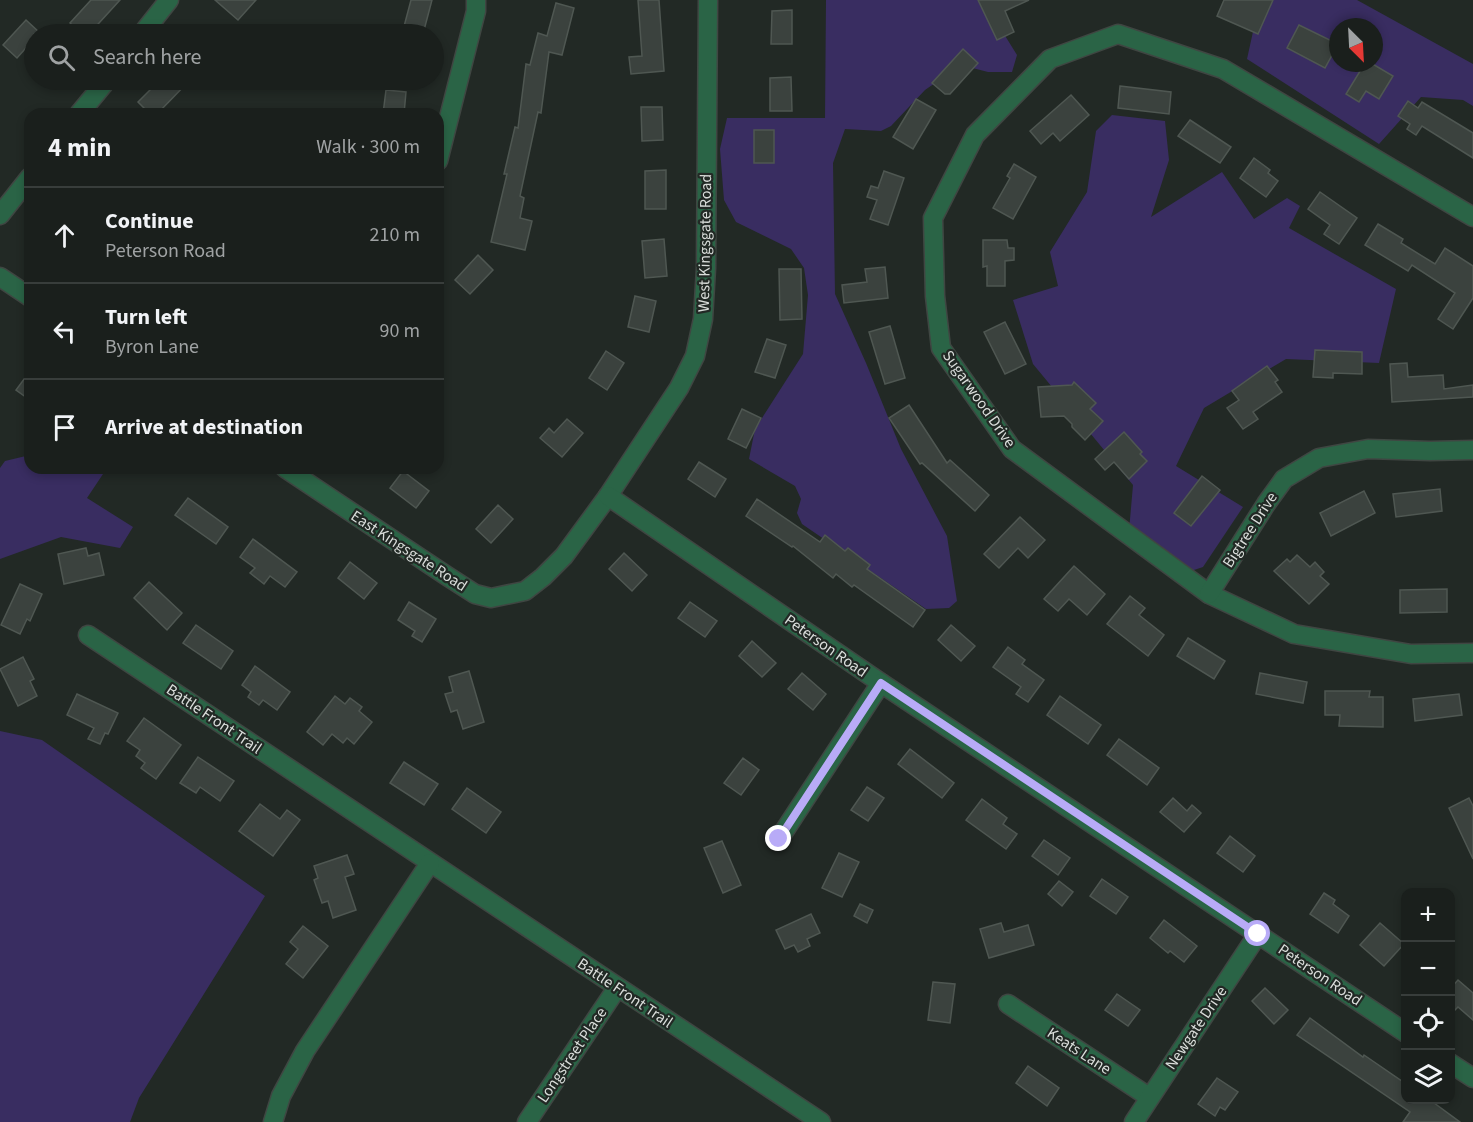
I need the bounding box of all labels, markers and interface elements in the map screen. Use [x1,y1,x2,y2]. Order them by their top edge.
north arrow [1329,18,1383,72]
search box [24,24,444,90]
icon: search [45,41,78,74]
text: Search here [93,41,201,73]
text: 4 min [48,129,111,166]
text: Walk · 300 m [316,133,420,161]
street label: West Kingsgate Road [693,174,717,312]
text: Continue [105,205,194,237]
icon: ahead [48,219,81,252]
text: 210 m [370,221,420,249]
text: Peterson Road [105,237,226,265]
text: Turn left [105,301,187,333]
icon: left [48,315,81,348]
text: 90 m [380,317,420,345]
text: Byron Lane [105,333,199,361]
street label: Sugarwood Drive [937,346,1021,452]
icon: arrive [48,411,81,444]
text: Arrive at destination [105,411,303,443]
street label: Bigtree Drive [1217,488,1283,572]
street label: East Kingsgate Road [347,505,471,597]
street label: Peterson Road [780,609,872,683]
street label: Battle Front Trail [162,679,266,759]
route end [765,825,791,851]
map controls [1401,888,1455,1104]
button: + [1401,888,1455,942]
route start [1244,920,1270,946]
street label: Peterson Road [1274,939,1366,1011]
button: − [1401,942,1455,996]
street label: Battle Front Trail [573,953,677,1033]
street label: Newgate Drive [1160,982,1232,1074]
button: locate [1401,996,1455,1050]
street label: Longstreet Place [532,1003,612,1107]
street label: Keats Lane [1043,1022,1115,1080]
button: layers [1401,1050,1455,1104]

